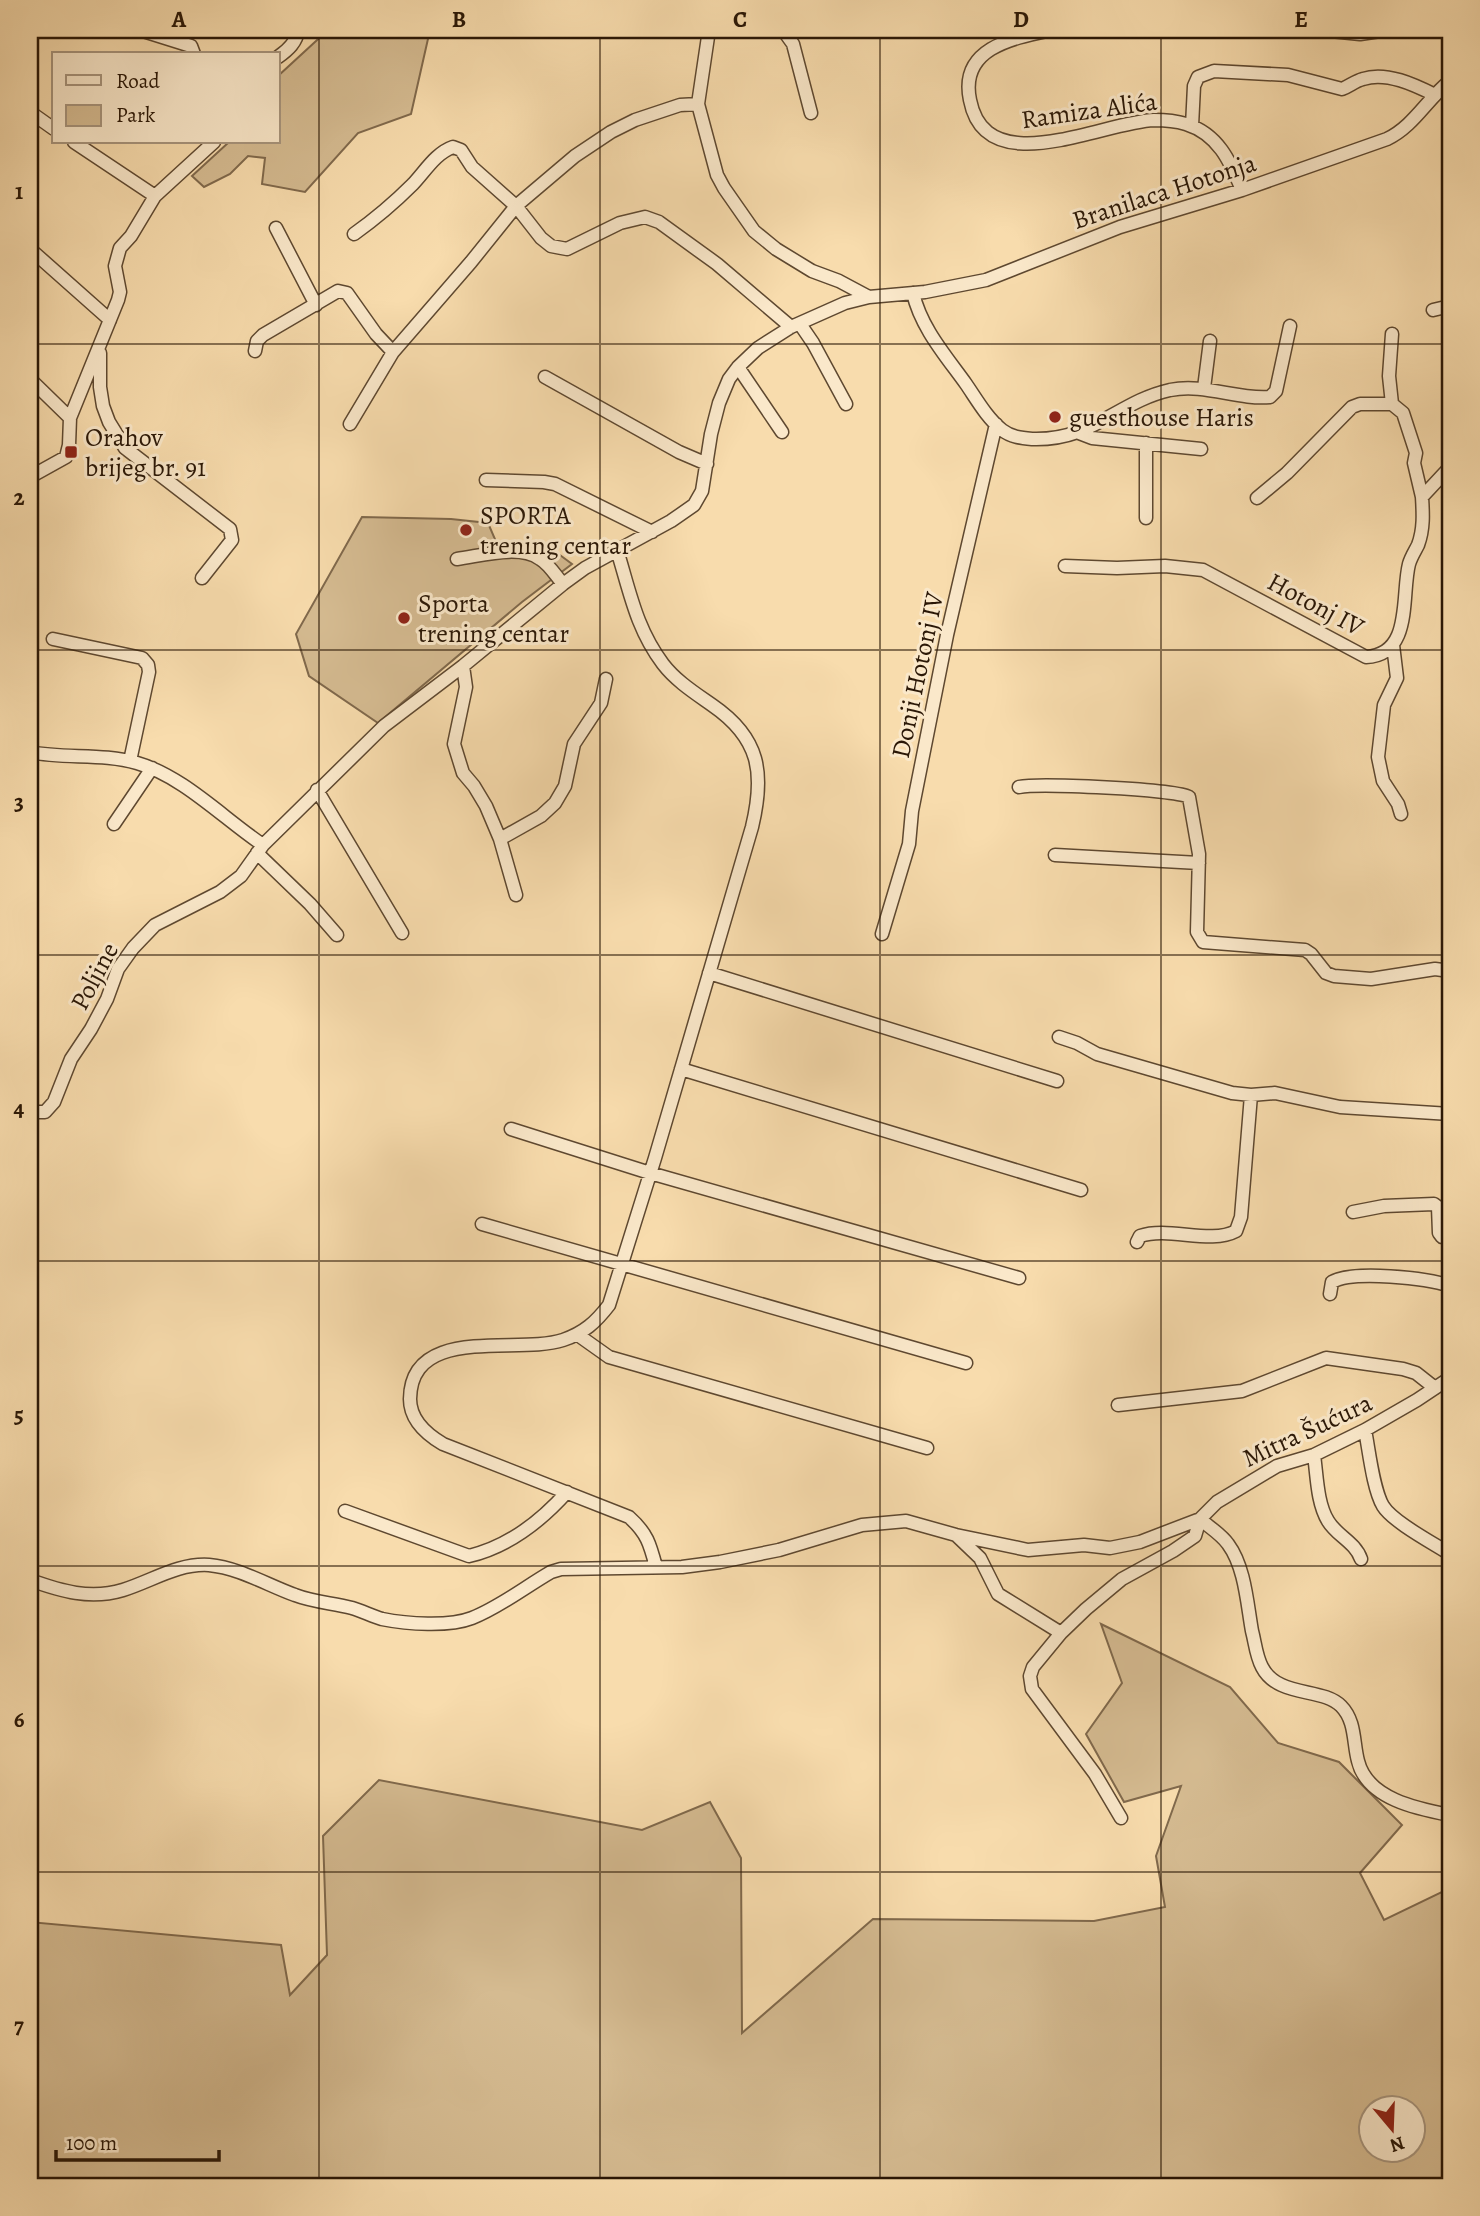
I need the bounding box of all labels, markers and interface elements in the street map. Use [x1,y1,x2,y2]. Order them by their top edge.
text: A [171,4,187,35]
text: B [452,4,466,35]
text: C [733,4,747,35]
text: D [1013,4,1029,35]
text: E [1294,4,1308,35]
legend [52,52,280,144]
text: Road [116,67,160,95]
street label: Ramiza Alića [1019,84,1159,137]
text: Park [116,101,156,129]
street label: Branilaca Hotonja [1068,145,1261,238]
text: 1 [15,176,23,207]
place label: guesthouse Haris [1069,400,1254,435]
marker: guesthouse Haris [1047,409,1063,425]
place label: Orahov brijeg br. 91 [85,420,206,485]
marker: Orahov brijeg br. 91 [63,444,79,460]
text: 2 [13,482,25,513]
place label: SPORTA trening centar [480,498,631,563]
marker: SPORTA trening centar [458,522,474,538]
street label: Hotonj IV [1261,564,1370,645]
place label: Sporta trening centar [418,586,569,651]
street label: Donji Hotonj IV [883,589,952,761]
marker: Sporta trening centar [396,610,412,626]
text: 3 [14,787,24,818]
street label: Poljine [62,936,127,1016]
text: 4 [14,1093,25,1124]
street label: Mitra Šućura [1237,1385,1378,1476]
text: 5 [14,1399,24,1430]
text: 6 [14,1704,25,1735]
text: 7 [14,2010,24,2041]
north arrow [1358,2094,1428,2164]
scale bar [56,2118,219,2162]
text: 100 m [66,2129,117,2157]
text: N [1386,2130,1408,2159]

